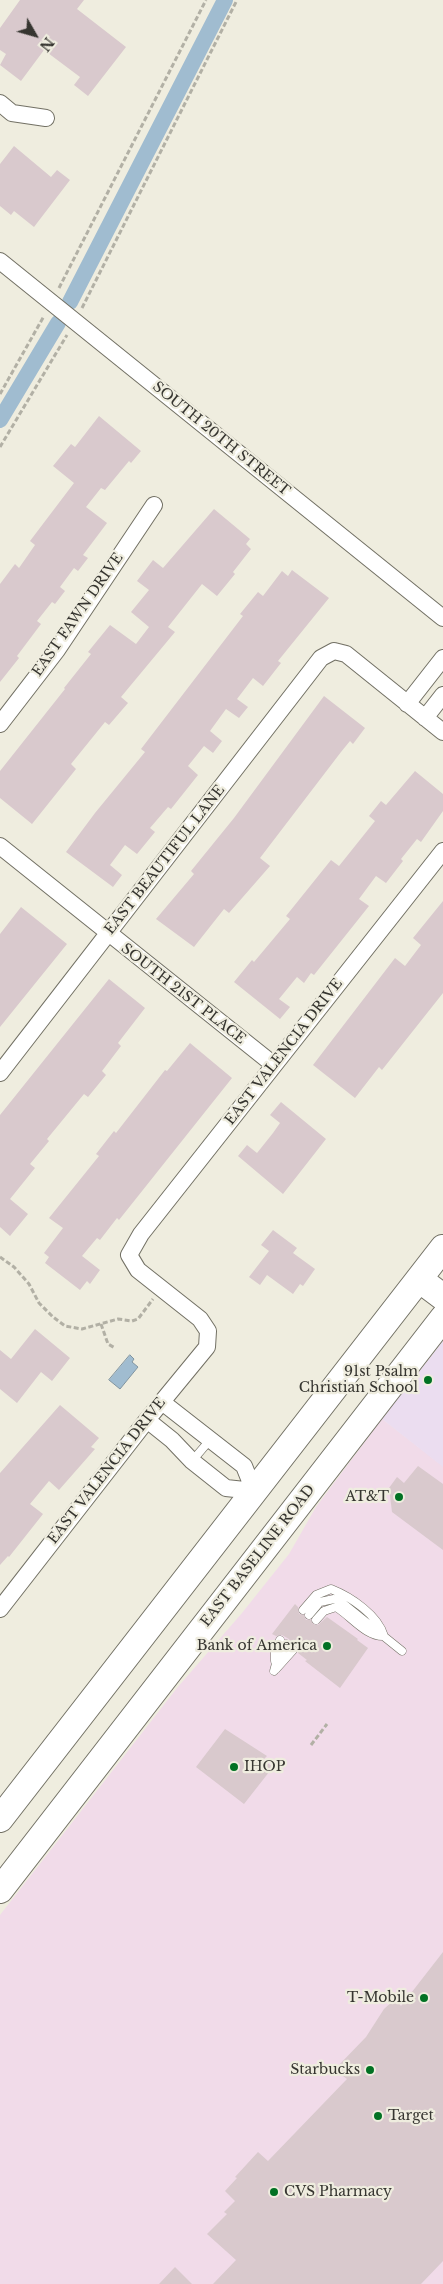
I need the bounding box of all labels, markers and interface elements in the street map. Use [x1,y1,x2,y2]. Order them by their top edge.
north arrow [10,10,60,60]
text: N [36,33,58,55]
street label: SOUTH 20TH STREET [149,378,293,500]
street label: EAST FAWN DRIVE [29,550,127,680]
street label: EAST BEAUTIFUL LANE [102,782,228,938]
street label: SOUTH 21ST PLACE [117,940,249,1048]
street label: EAST VALENCIA DRIVE [222,976,346,1128]
place label: 91st Psalm Christian School [299,1364,418,1396]
marker: 91st Psalm Christian School [422,1374,434,1386]
street label: EAST VALENCIA DRIVE [45,1395,169,1547]
street label: EAST BASELINE ROAD [197,1482,319,1630]
place label: AT&T [345,1489,389,1505]
marker: AT&T [393,1491,405,1503]
place label: Bank of America [197,1638,317,1654]
marker: Bank of America [321,1640,333,1652]
place label: IHOP [244,1759,285,1775]
marker: IHOP [228,1761,240,1773]
place label: T-Mobile [347,1990,414,2006]
marker: T-Mobile [418,1992,430,2004]
place label: Starbucks [290,2062,360,2078]
marker: Starbucks [364,2064,376,2076]
place label: Target [388,2108,434,2124]
marker: Target [372,2110,384,2122]
place label: CVS Pharmacy [284,2184,392,2200]
marker: CVS Pharmacy [268,2186,280,2198]

